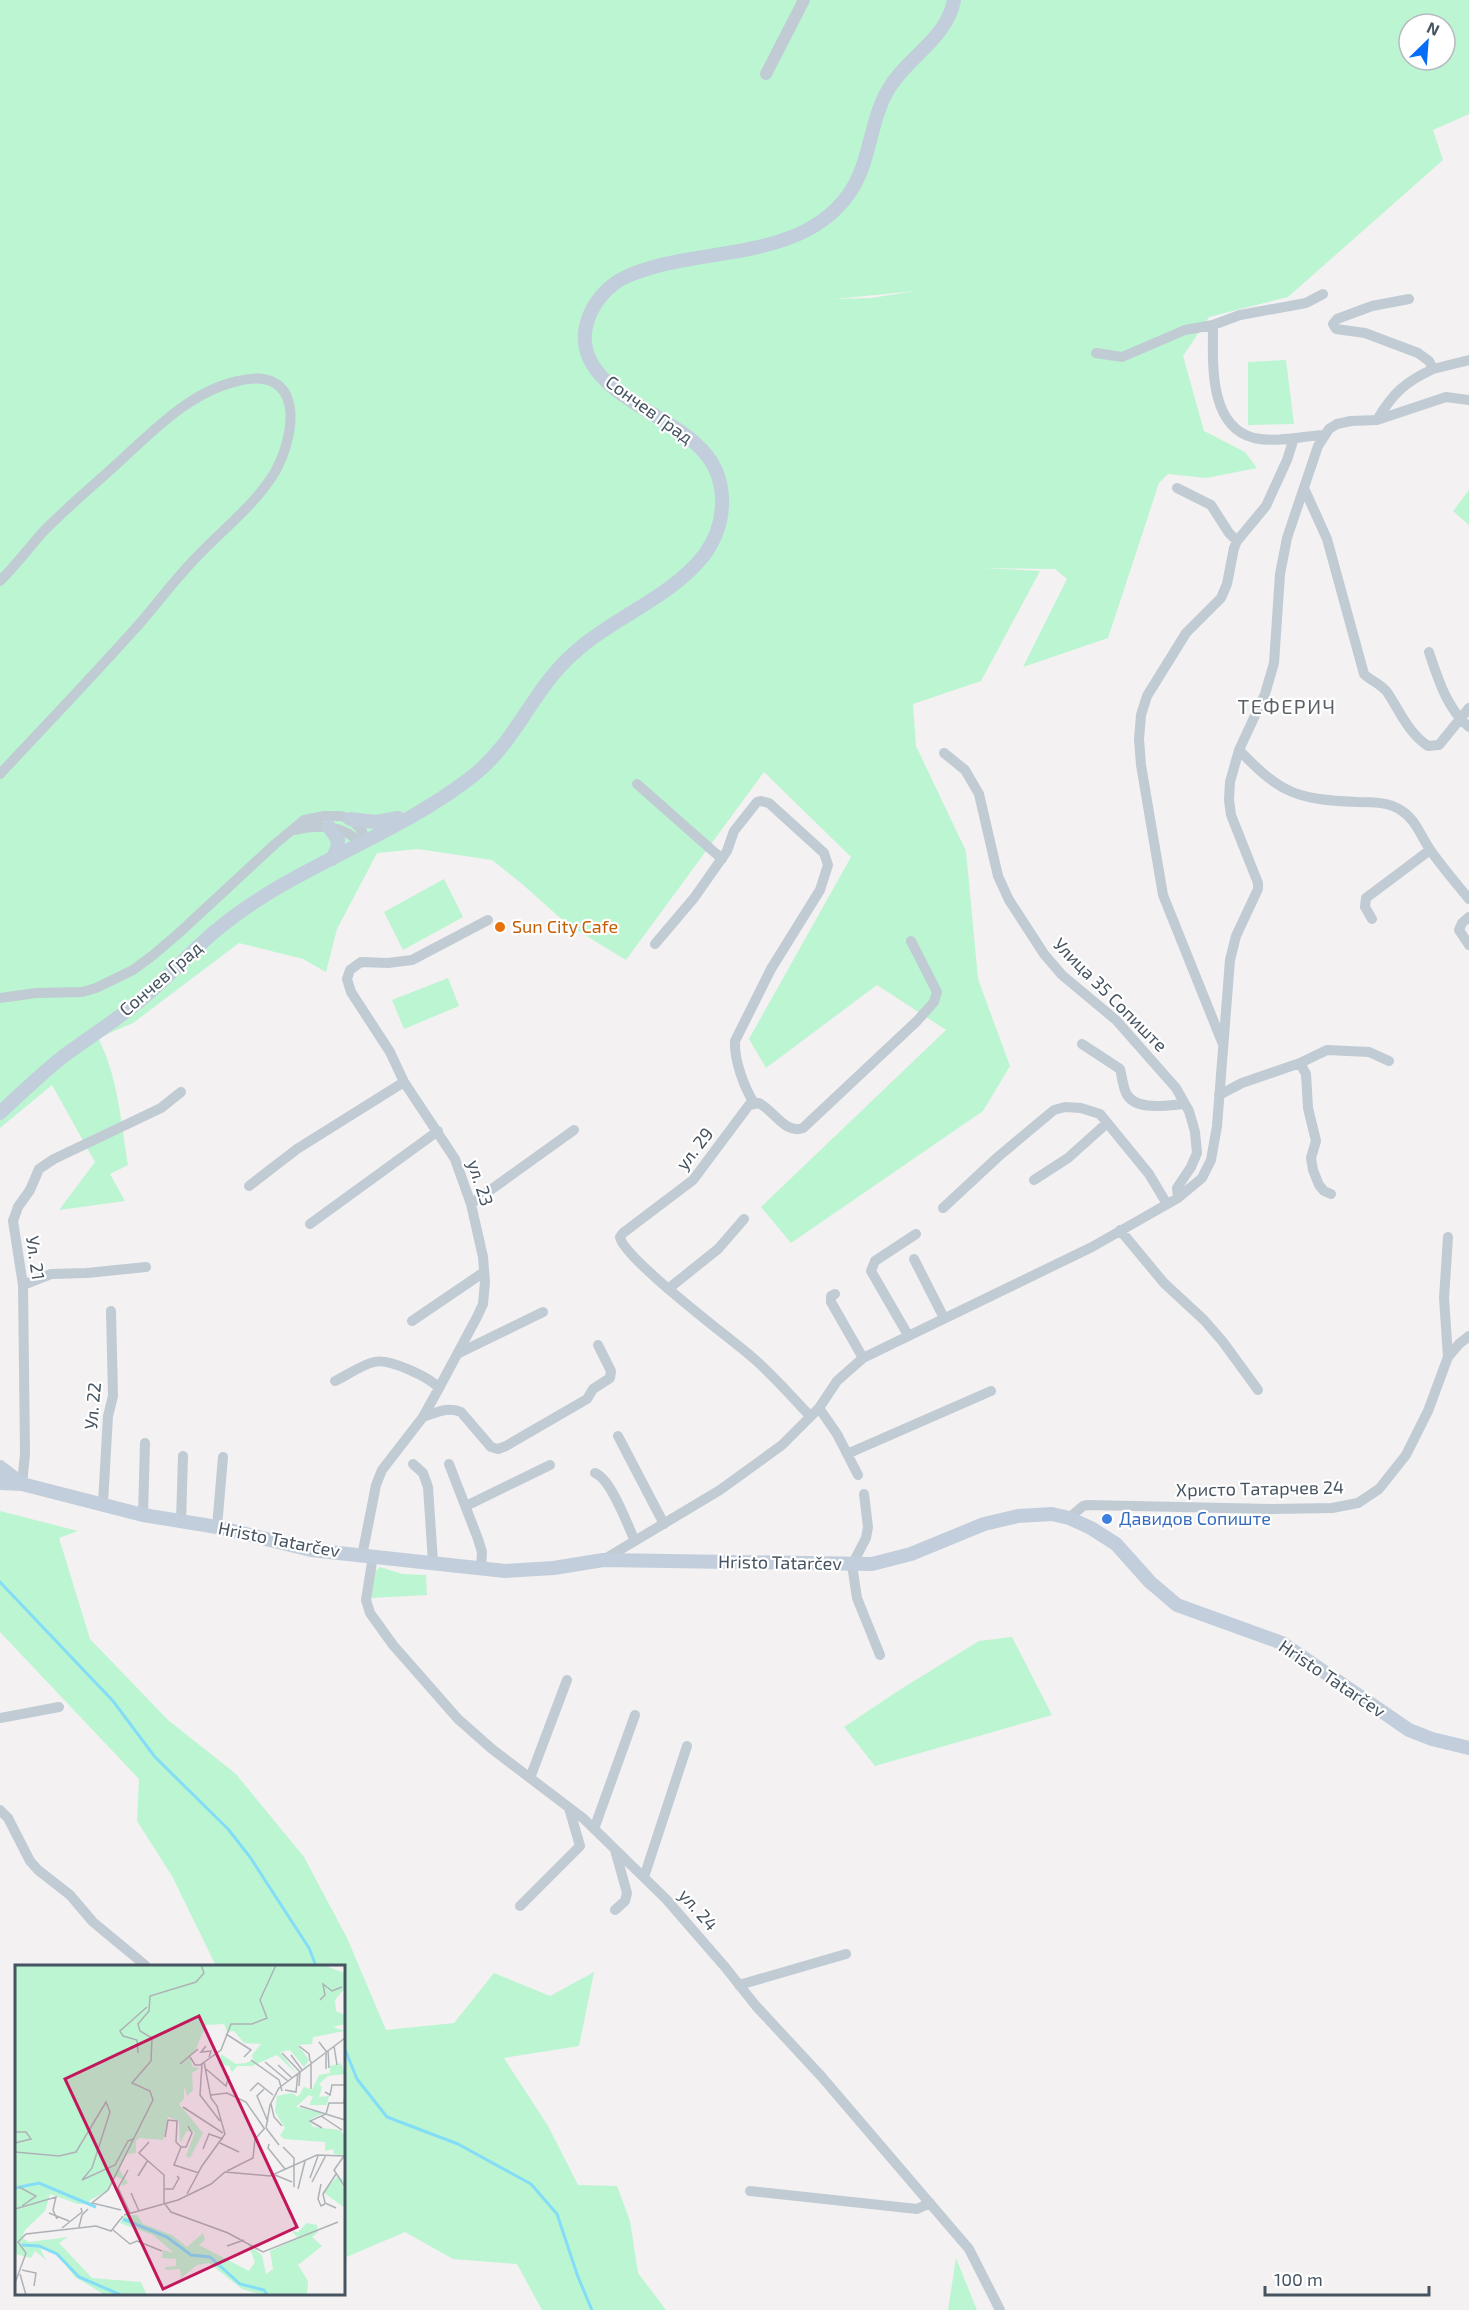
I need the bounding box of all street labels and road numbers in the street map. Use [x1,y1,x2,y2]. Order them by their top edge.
street label: Сончев Град [602,370,698,448]
street label: Улица 35 Сопиште [1049,933,1172,1056]
street label: Сончев Град [114,936,206,1020]
street label: ул. 29 [671,1123,718,1174]
street label: ул. 23 [463,1157,499,1209]
street label: Ул. 21 [22,1234,50,1281]
street label: Ул. 22 [79,1381,105,1430]
street label: Христо Татарчев 24 [1176,1476,1344,1500]
street label: Hristo Tatarčev [216,1516,342,1562]
street label: Hristo Tatarčev [718,1550,843,1574]
street label: Hristo Tatarčev [1275,1634,1390,1722]
street label: ул. 24 [675,1884,723,1935]

